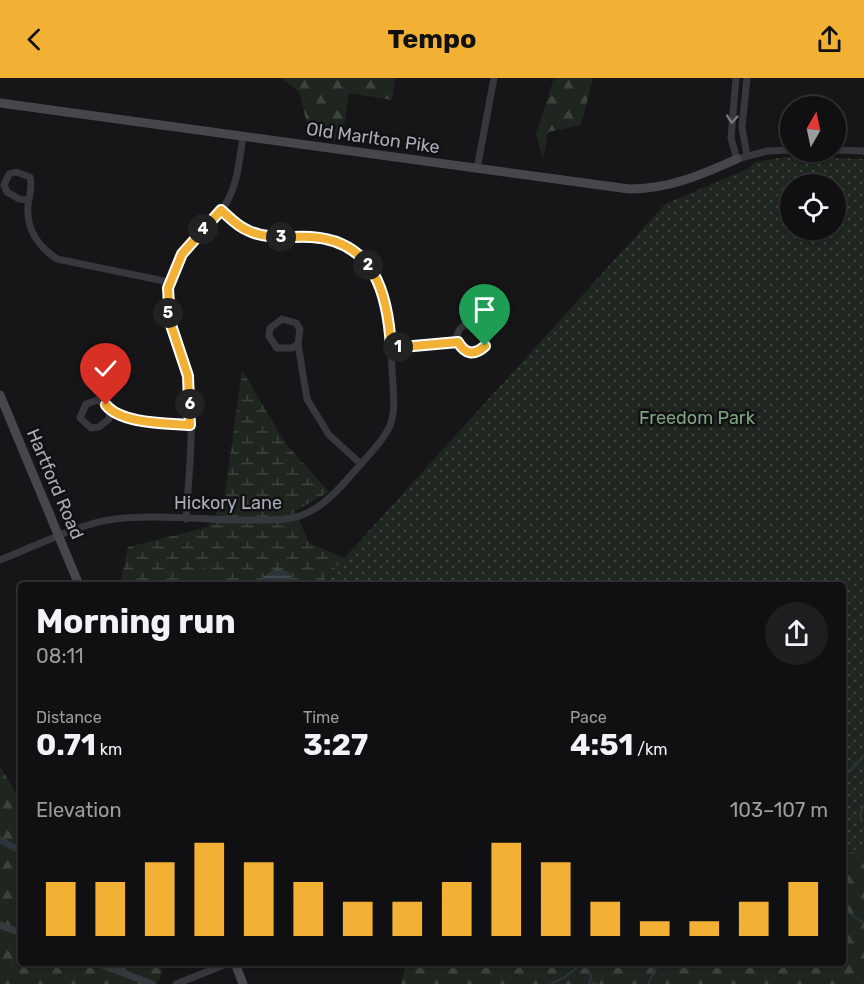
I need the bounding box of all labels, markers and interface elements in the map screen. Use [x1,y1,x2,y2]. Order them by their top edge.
icon: back [18,23,51,56]
text: Tempo [388,23,476,55]
icon: share [813,23,846,56]
north arrow [780,96,846,162]
map controls [780,96,846,240]
one-way arrow [726,114,739,124]
street label: Old Marlton Pike [305,118,441,158]
button: locate [780,174,846,240]
pin: 4 [188,214,218,244]
text: 4 [198,219,208,238]
pin: 3 [266,222,296,252]
text: 3 [276,227,286,246]
pin: 2 [353,250,383,280]
text: 2 [363,255,373,274]
pin [459,284,510,346]
icon: arrive [468,293,501,326]
pin: 5 [153,298,183,328]
text: 5 [163,303,173,322]
pin: 1 [383,332,413,362]
text: 1 [394,337,402,356]
pin [80,343,131,405]
icon: check [89,352,122,385]
pin: 6 [175,389,205,419]
text: 6 [185,394,195,413]
park label: Freedom Park [639,407,756,429]
street label: Hartford Road [22,425,88,543]
street label: Hickory Lane [174,492,282,514]
text: Morning run [36,602,236,641]
button: share [765,602,828,665]
text: 08:11 [36,644,84,668]
text: Distance [36,708,102,727]
text: Time [303,708,339,727]
text: Pace [570,708,607,727]
text: 0.71 [36,727,96,763]
text: 3:27 [303,727,368,763]
text: 4:51 [570,727,633,763]
text: km [96,740,122,759]
text: /km [633,740,667,759]
text: Elevation [36,798,122,822]
text: 103–107 m [730,798,828,822]

